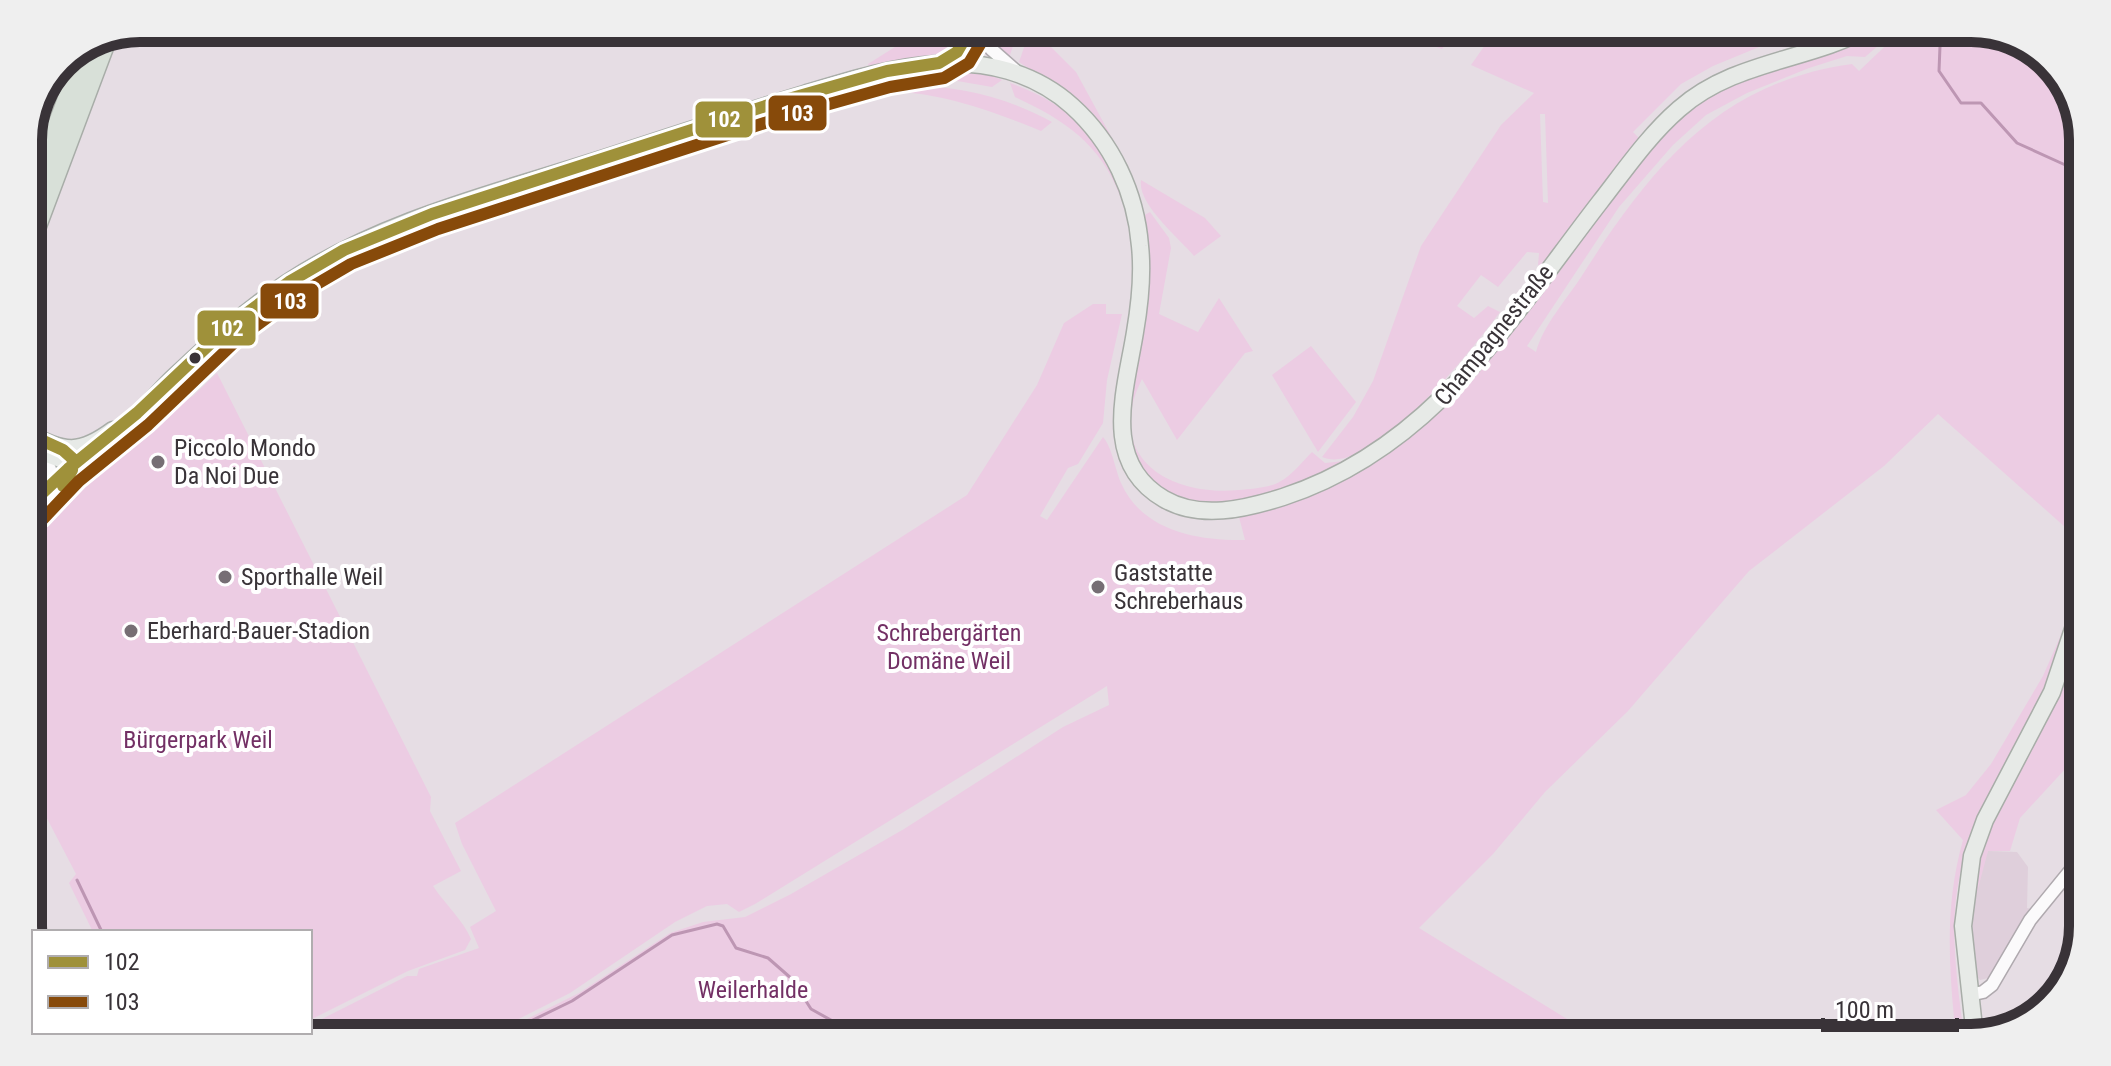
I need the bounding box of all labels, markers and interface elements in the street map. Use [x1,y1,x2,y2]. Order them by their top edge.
line badge: 103 [767,94,828,132]
line badge: 102 [694,100,754,139]
text: 103 [780,101,814,126]
text: 102 [707,107,741,132]
street label: Champagnestraße [1429,259,1559,411]
line badge: 103 [259,282,320,320]
text: 103 [273,289,307,314]
line badge: 102 [196,309,257,347]
text: 102 [210,316,244,341]
unlabelled marker [187,350,203,366]
place label: Piccolo Mondo Da Noi Due [174,434,316,490]
marker: Piccolo Mondo Da Noi Due [149,453,167,471]
place label: Gaststatte Schreberhaus [1114,559,1244,615]
place label: Sporthalle Weil [241,563,383,591]
marker: Sporthalle Weil [216,568,234,586]
marker: Gaststatte Schreberhaus [1089,578,1107,596]
place label: Eberhard-Bauer-Stadion [147,617,370,645]
park label: Schrebergärten Domäne Weil [877,619,1021,675]
marker: Eberhard-Bauer-Stadion [122,622,140,640]
park label: Bürgerpark Weil [123,726,273,754]
legend [32,930,312,1034]
text: 102 [104,948,140,976]
park label: Weilerhalde [698,976,808,1004]
scale bar [1823,982,1957,1032]
text: 103 [104,988,140,1016]
text: 100 m [1835,996,1894,1024]

